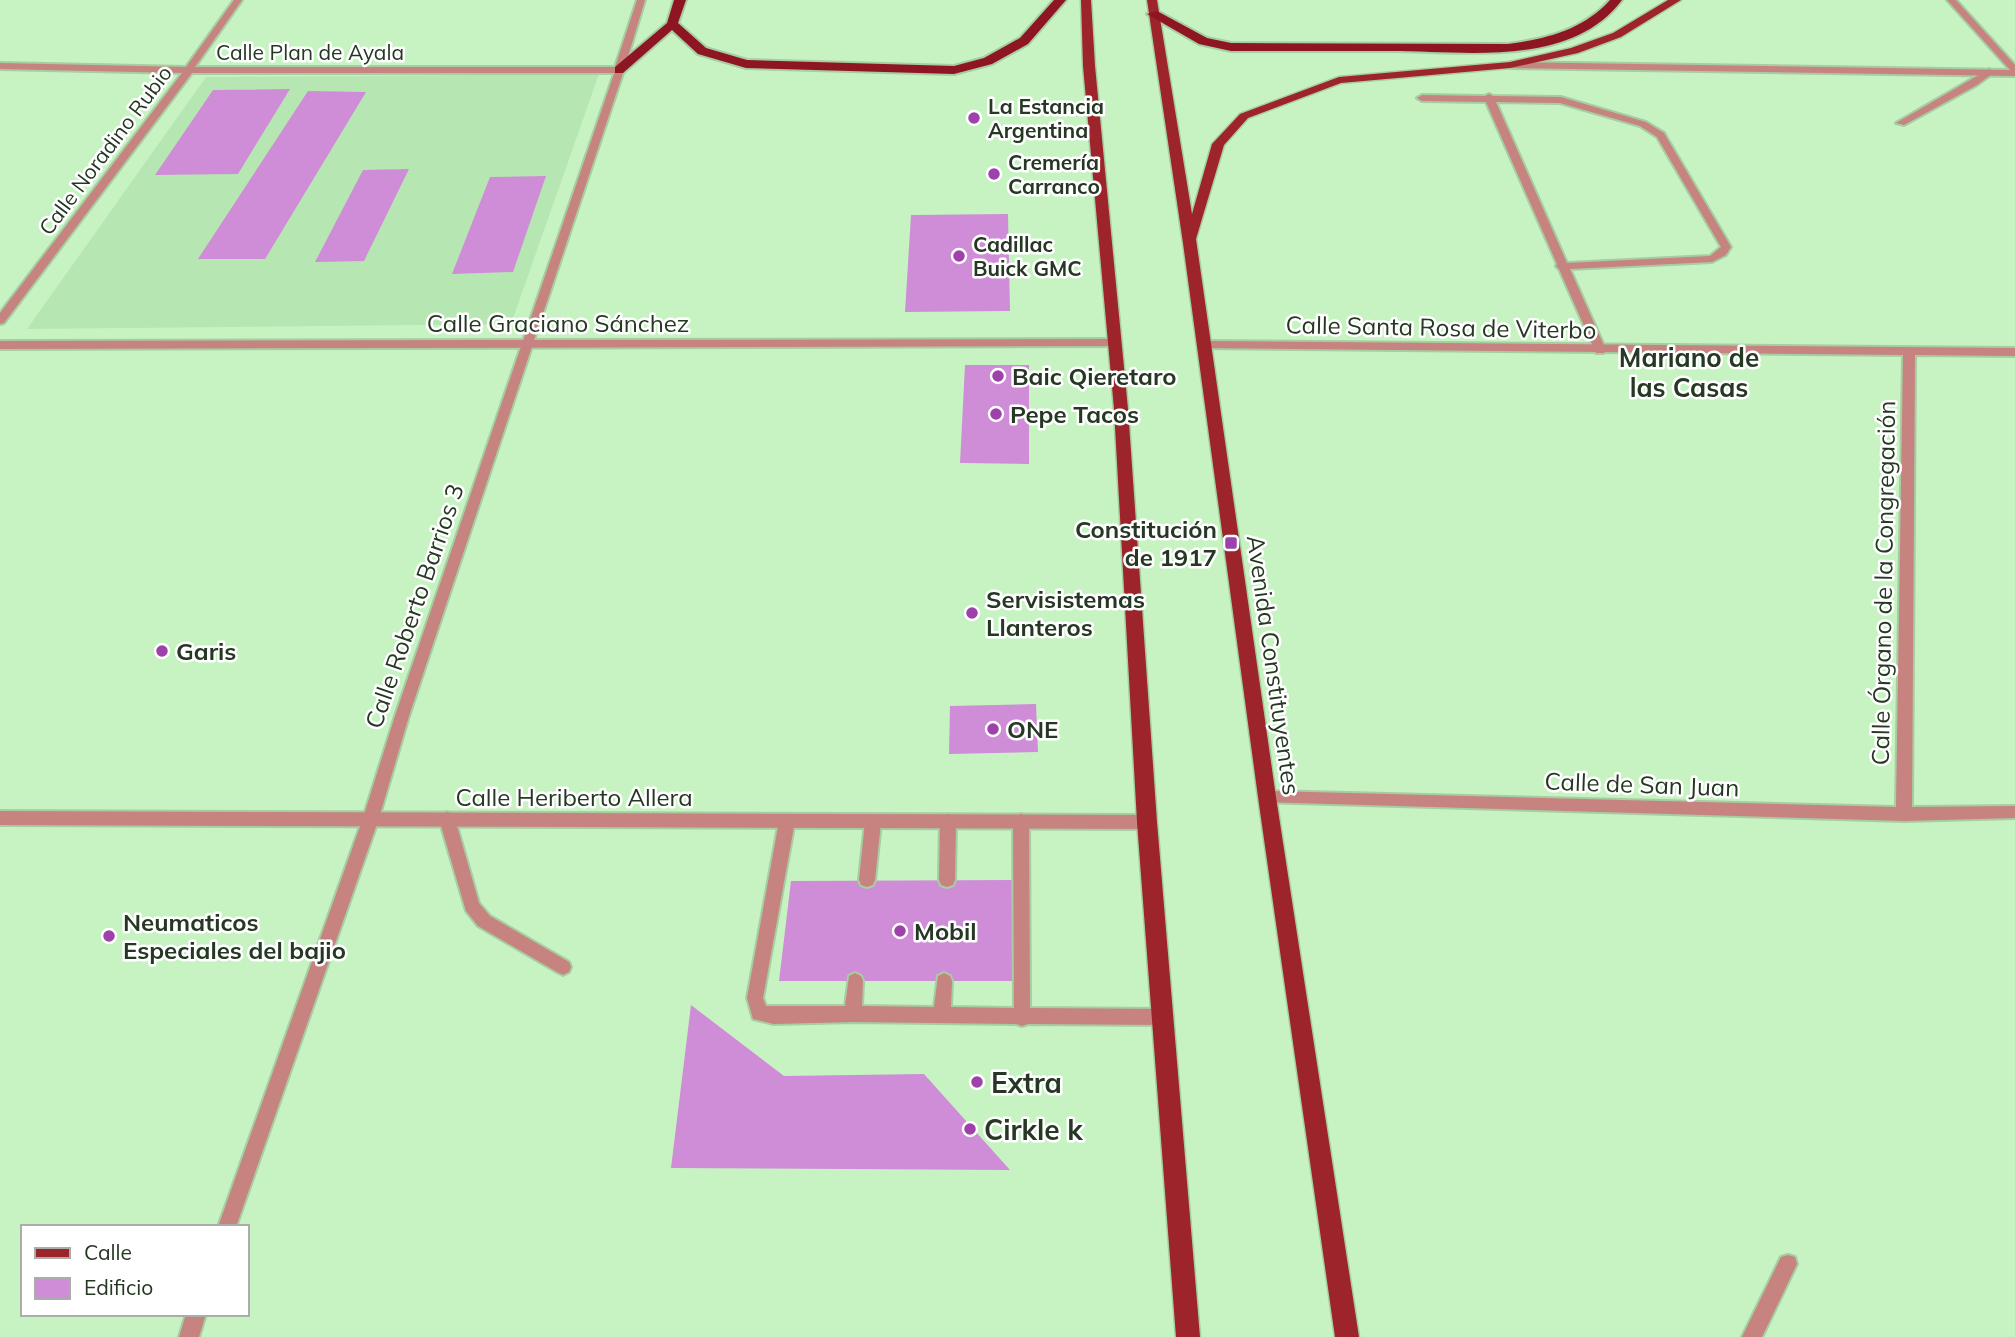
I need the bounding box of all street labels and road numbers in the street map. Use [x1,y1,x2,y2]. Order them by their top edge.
street label: Calle Plan de Ayala [216,39,404,65]
street label: Calle Noradino Rubio [33,60,177,240]
street label: Calle Graciano Sánchez [427,308,689,338]
street label: Calle Santa Rosa de Viterbo [1285,309,1597,345]
street label: Calle Órgano de la Congregación [1865,400,1901,766]
street label: Calle Roberto Barrios 3 [358,480,470,732]
street label: Avenida Constituyentes [1241,533,1307,797]
street label: Calle de San Juan [1544,766,1740,802]
street label: Calle Heriberto Allera [455,782,693,812]

